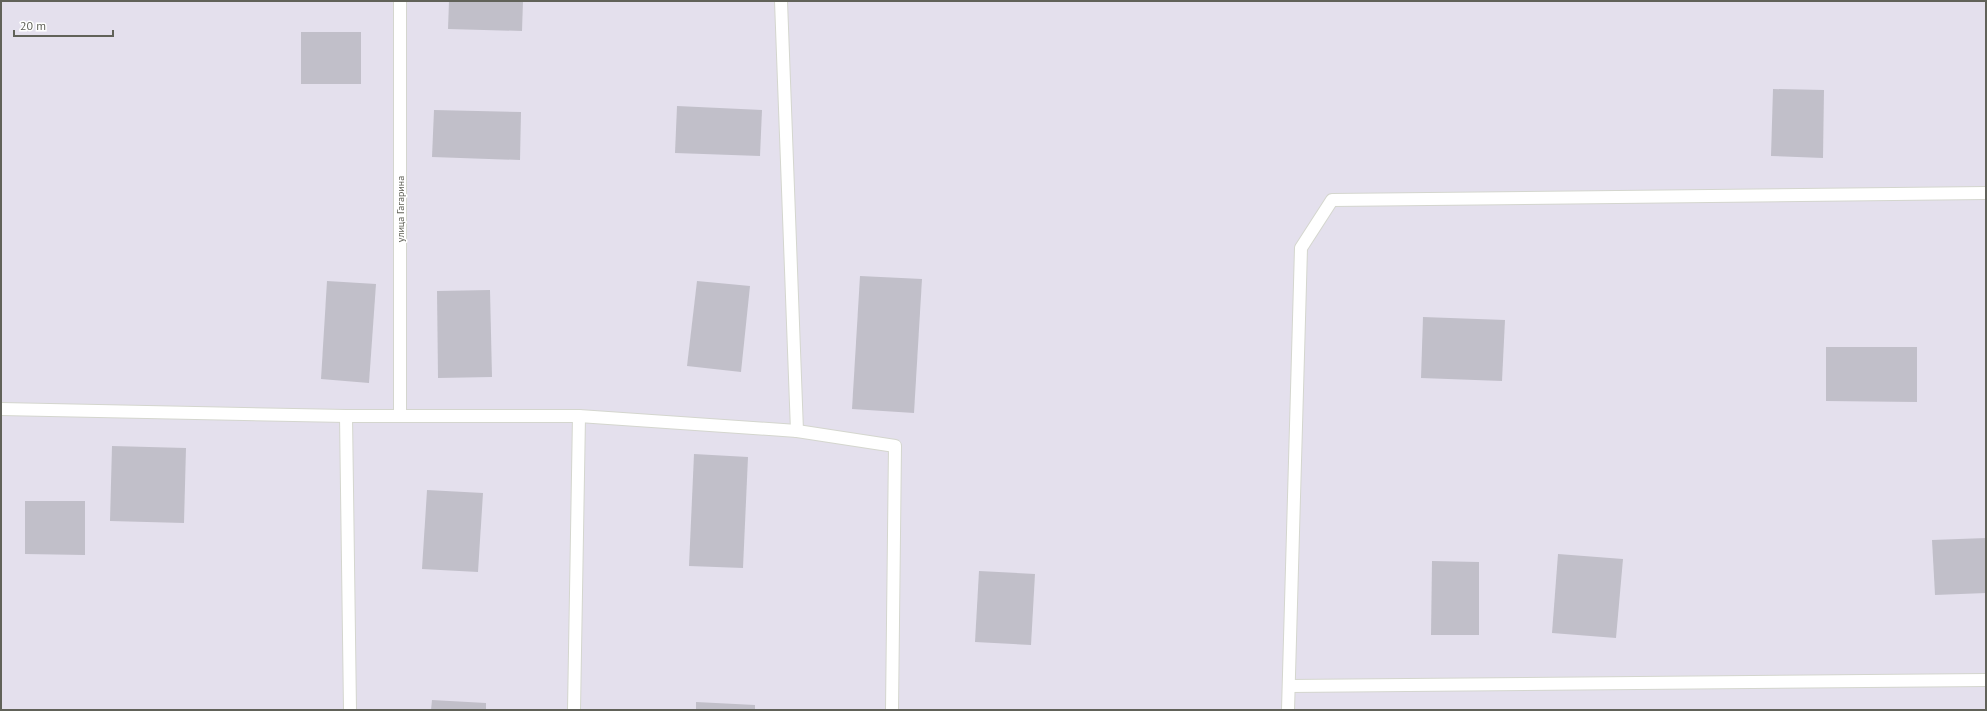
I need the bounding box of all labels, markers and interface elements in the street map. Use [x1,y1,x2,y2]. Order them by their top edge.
scale bar [14,12,113,38]
text: 20 m [20,18,46,33]
street label: улица Гагарина [394,176,407,242]

